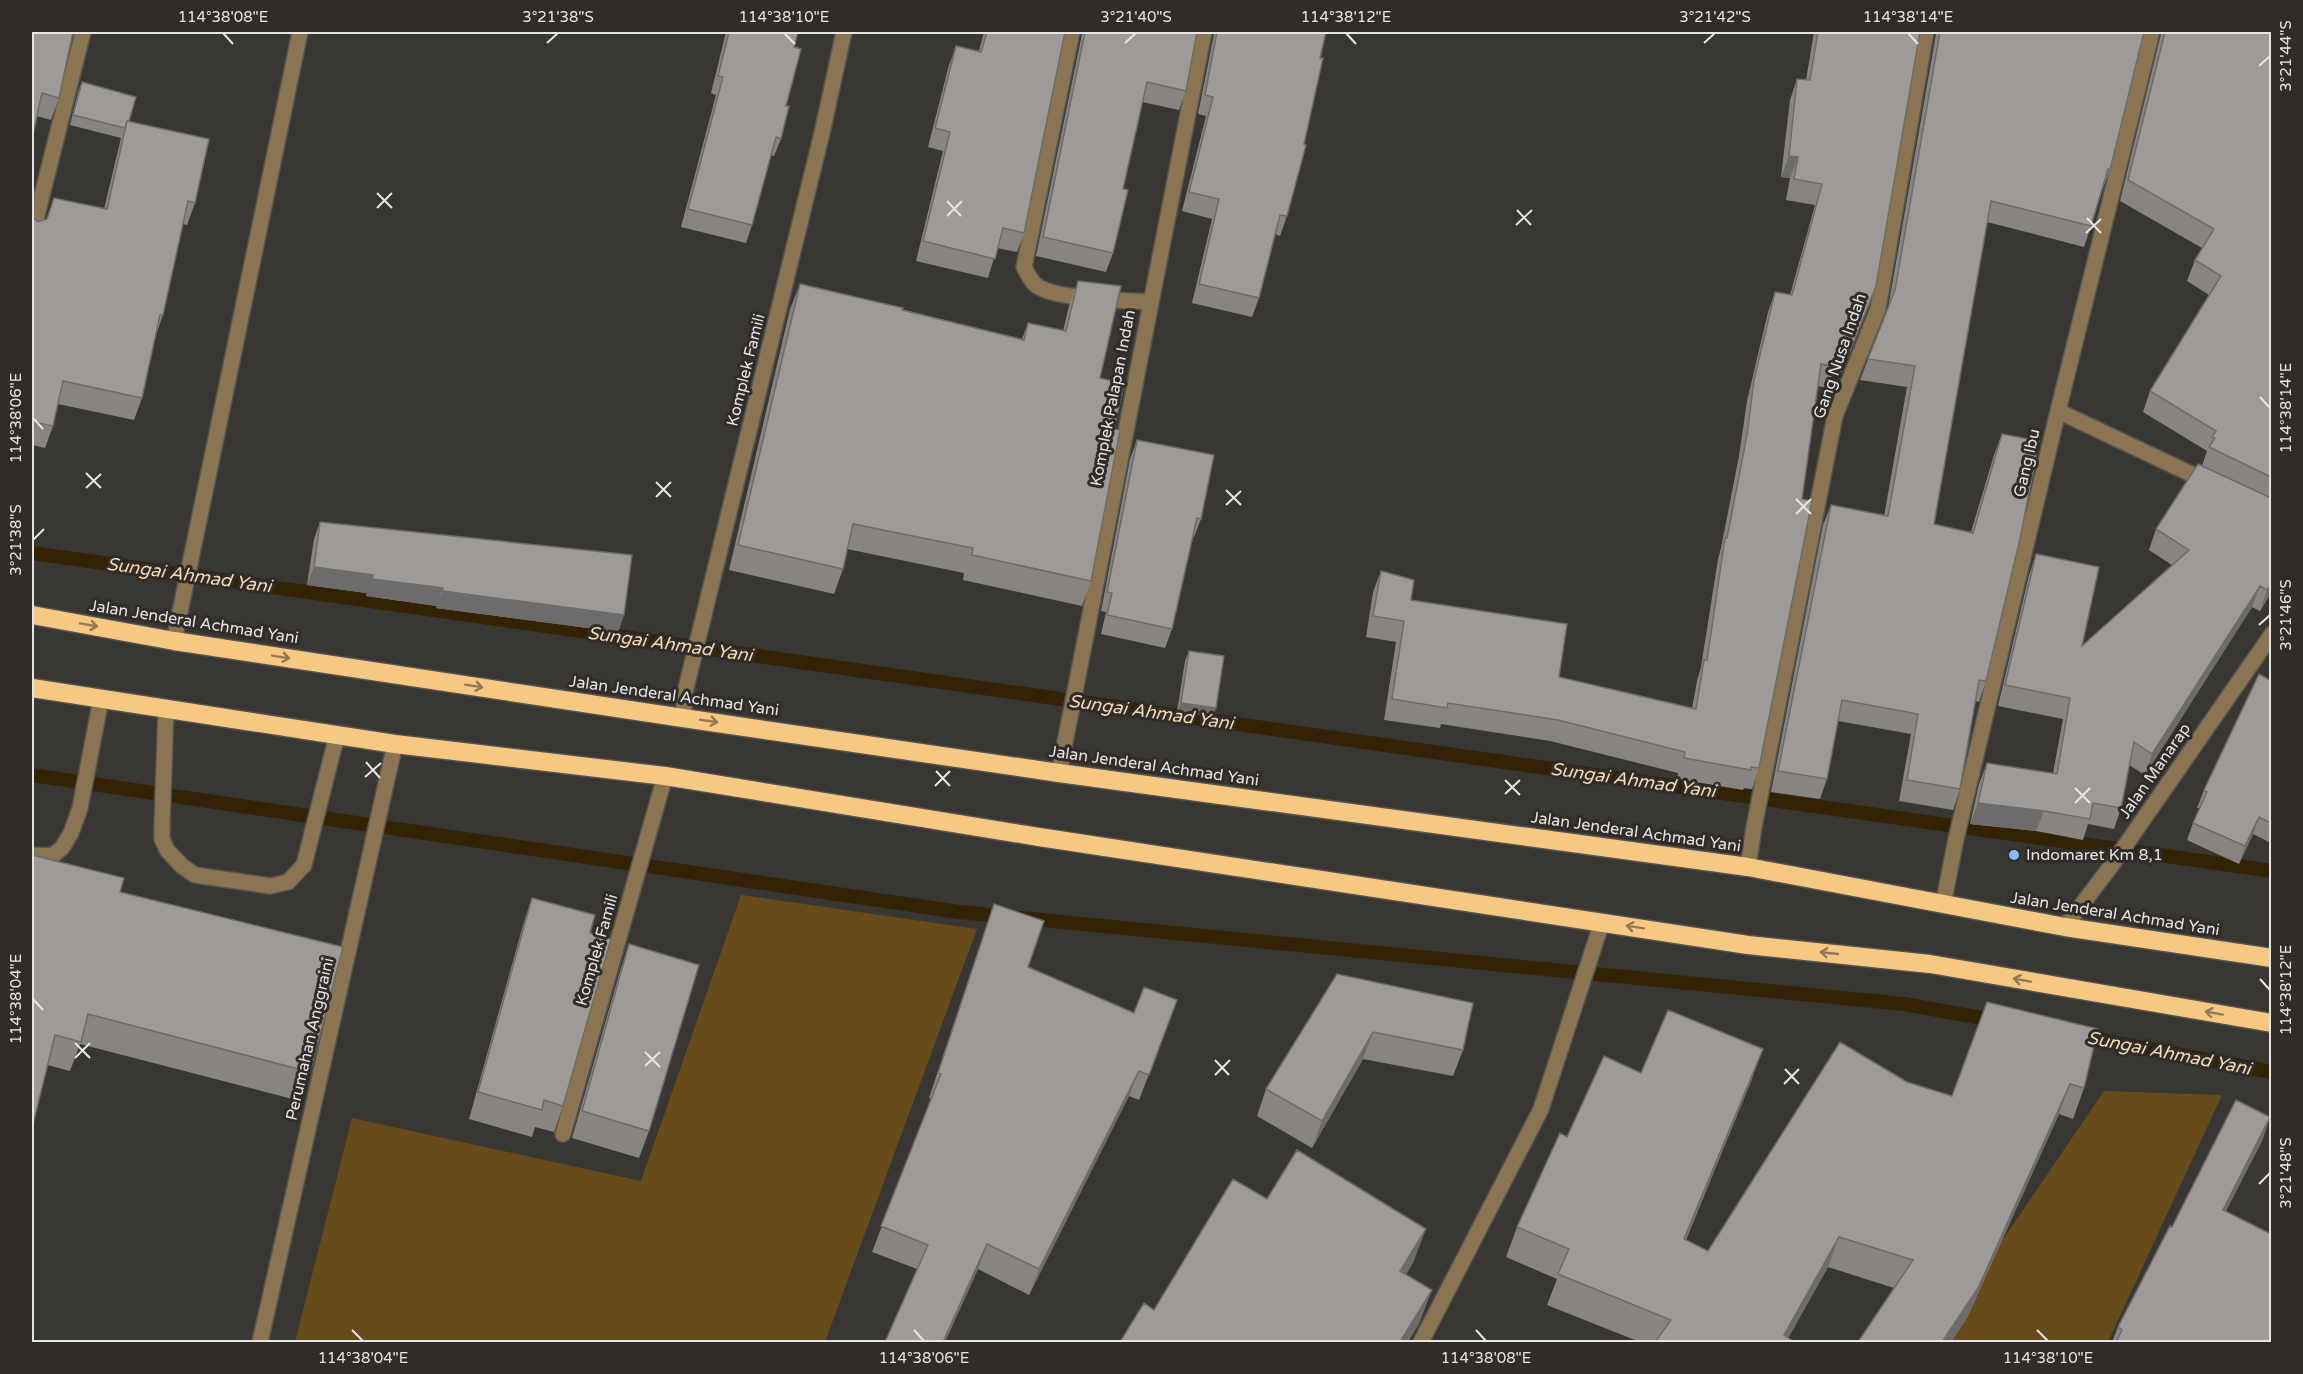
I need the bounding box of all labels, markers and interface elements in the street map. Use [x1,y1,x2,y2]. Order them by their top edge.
text: 114°38'08"E [178,8,268,26]
text: 3°21'38"S [522,8,594,26]
text: 114°38'10"E [739,8,829,26]
text: 3°21'40"S [1100,8,1172,26]
text: 114°38'12"E [1301,8,1391,26]
text: 3°21'42"S [1679,8,1751,26]
text: 114°38'14"E [1863,8,1953,26]
text: 3°21'44"S [2277,20,2295,92]
street label: Gang Nusa Indah [1809,291,1871,421]
street label: Komplek Palapan Indah [1086,308,1140,488]
street label: Komplek Famili [722,312,770,428]
text: 114°38'14"E [2277,363,2295,453]
text: 114°38'06"E [7,373,25,463]
street label: Gang Ibu [2009,427,2045,499]
text: 3°21'38"S [7,504,25,576]
water label: Sungai Ahmad Yani [105,553,275,598]
text: 3°21'46"S [2277,579,2295,651]
street label: Jalan Jenderal Achmad Yani [88,596,300,648]
one-way arrow [79,620,98,631]
water label: Sungai Ahmad Yani [586,622,756,667]
one-way arrow [271,652,291,663]
street label: Jalan Jenderal Achmad Yani [568,671,780,721]
one-way arrow [464,681,484,692]
water label: Sungai Ahmad Yani [1067,690,1237,735]
one-way arrow [698,716,718,727]
street label: Jalan Manarap [2115,720,2195,822]
street label: Jalan Jenderal Achmad Yani [1048,741,1260,791]
water label: Sungai Ahmad Yani [1549,758,1719,803]
street label: Jalan Jenderal Achmad Yani [1530,807,1742,857]
place label: Indomaret Km 8,1 [2026,845,2163,865]
marker: Indomaret Km 8,1 [2007,848,2021,862]
street label: Jalan Jenderal Achmad Yani [2009,888,2221,940]
street label: Komplek Famili [571,892,623,1008]
one-way arrow [1626,922,1646,933]
text: 114°38'12"E [2277,945,2295,1035]
one-way arrow [1819,948,1839,959]
text: 114°38'04"E [7,954,25,1044]
street label: Perumahan Anggraini [282,956,338,1122]
one-way arrow [2012,974,2032,985]
one-way arrow [2204,1007,2224,1018]
water label: Sungai Ahmad Yani [2085,1026,2255,1080]
text: 3°21'48"S [2277,1137,2295,1209]
text: 114°38'04"E [318,1349,408,1367]
text: 114°38'06"E [879,1349,969,1367]
text: 114°38'08"E [1441,1349,1531,1367]
text: 114°38'10"E [2003,1349,2093,1367]

